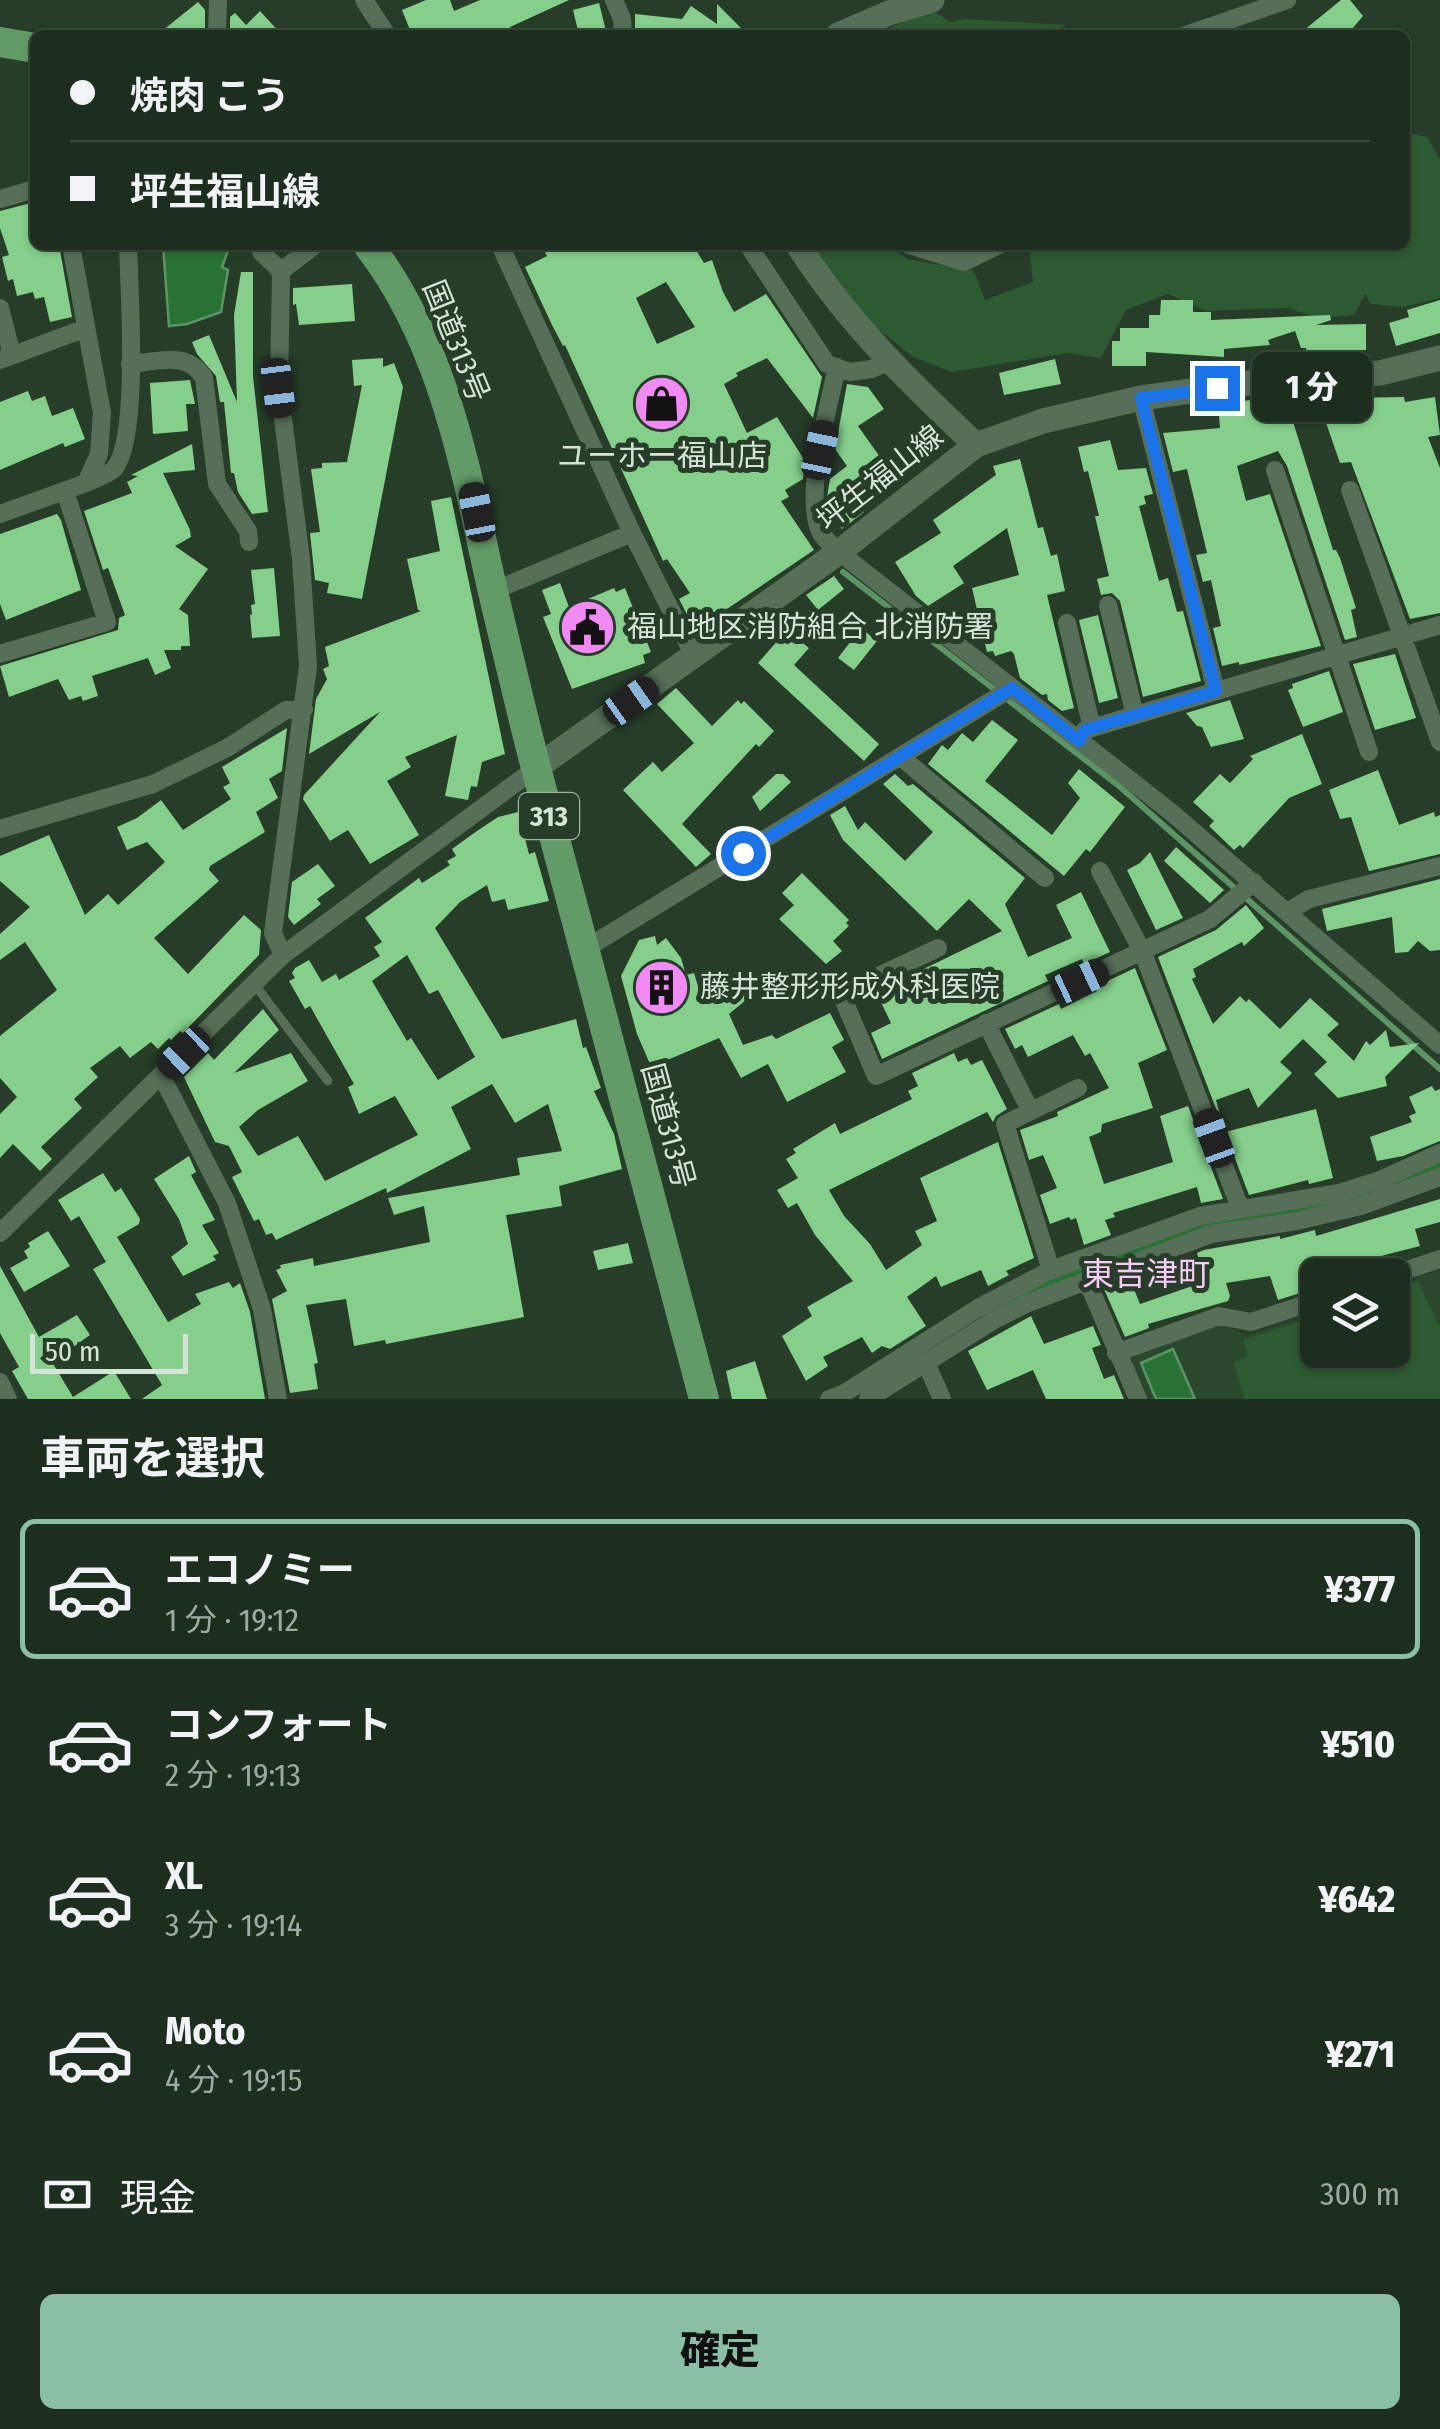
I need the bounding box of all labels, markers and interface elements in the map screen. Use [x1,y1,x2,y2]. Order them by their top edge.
text: 焼肉 こう [130,73,290,119]
text: 坪生福山線 [130,169,320,215]
street label: 国道313号 [415,275,497,407]
callout: 1 分 [1252,353,1372,423]
car [259,356,297,420]
route end [1195,366,1240,411]
text: 1 分 [1286,368,1338,406]
shop icon: ユーホー福山店 [632,373,692,433]
car [799,418,841,482]
street label: 坪生福山線 [810,418,950,538]
place label: ユーホー福山店 [557,438,767,474]
car [457,480,497,544]
public building icon: 福山地区消防組合 北消防署 [558,597,618,657]
place label: 福山地区消防組合 北消防署 [627,609,994,645]
car [598,672,664,730]
road number: 313 [519,793,579,839]
route start [721,831,766,876]
car [1046,955,1114,1007]
building icon: 藤井整形形成外科医院 [631,957,691,1017]
place label: 藤井整形形成外科医院 [700,969,1000,1005]
car [152,1021,216,1085]
street label: 国道313号 [634,1059,702,1193]
car [1190,1105,1238,1171]
district label: 東吉津町 [1082,1255,1210,1293]
map controls [1300,1258,1410,1368]
button: layers [1300,1258,1410,1368]
scale bar [30,1329,188,1374]
text: 50 m [45,1335,101,1368]
text: 車両を選択 [40,1432,265,1486]
icon: car [45,1544,135,1634]
text: エコノミー [165,1547,355,1593]
text: ¥377 [1324,1566,1395,1612]
text: 1 分 · 19:12 [165,1601,299,1639]
icon: car [45,1699,135,1789]
text: コンフォート [165,1702,392,1748]
text: ¥510 [1321,1721,1395,1767]
text: 2 分 · 19:13 [165,1756,301,1794]
text: XL [165,1853,203,1899]
icon: car [45,1854,135,1944]
text: ¥642 [1319,1876,1395,1922]
text: 3 分 · 19:14 [165,1906,302,1944]
text: Moto [165,2008,246,2054]
icon: car [45,2009,135,2099]
text: ¥271 [1325,2031,1395,2077]
text: 4 分 · 19:15 [165,2061,303,2099]
icon: cash [40,2167,95,2222]
text: 現金 [120,2175,196,2221]
text: 300 m [1320,2175,1400,2213]
button: 確定 [40,2294,1400,2409]

